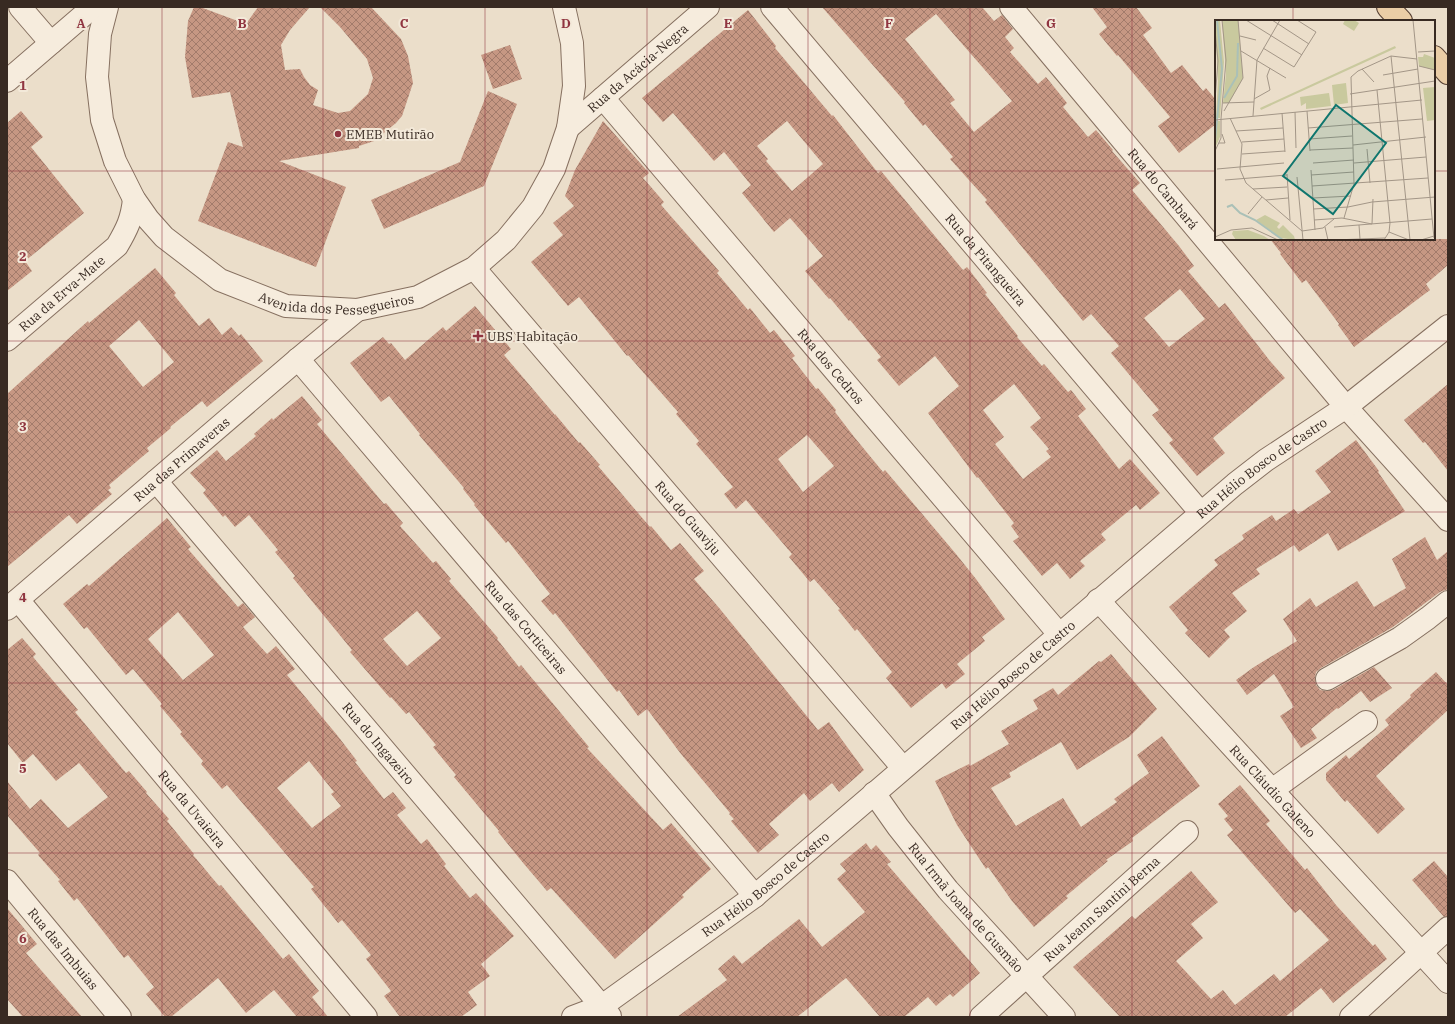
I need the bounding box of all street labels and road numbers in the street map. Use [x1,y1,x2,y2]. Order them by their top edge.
street label: Rua da Acácia-Negra [584,20,692,116]
street label: Rua do Cambará [1124,145,1202,233]
street label: Rua da Pitangueira [942,210,1030,310]
street label: Rua da Erva-Mate [15,252,109,335]
street label: Avenida dos Pessegueiros [256,288,415,319]
street label: Rua dos Cedros [794,325,868,408]
street label: Rua das Primaveras [130,413,233,506]
street label: Rua Hélio Bosco de Castro [1193,414,1330,522]
street label: Rua do Guaviju [651,477,724,559]
street label: Rua das Corticeiras [481,577,571,678]
street label: Rua Hélio Bosco de Castro [947,617,1079,734]
street label: Rua do Ingazeiro [338,699,418,788]
street label: Rua Cláudio Galeno [1226,741,1319,841]
street label: Rua da Uvaieira [154,767,229,852]
street label: Rua Hélio Bosco de Castro [698,828,833,941]
street label: Rua Irmã Joana de Gusmão [905,839,1027,976]
street label: Rua Jeann Santini Berna [1040,852,1164,966]
street label: Rua das Imbuias [24,905,102,994]

